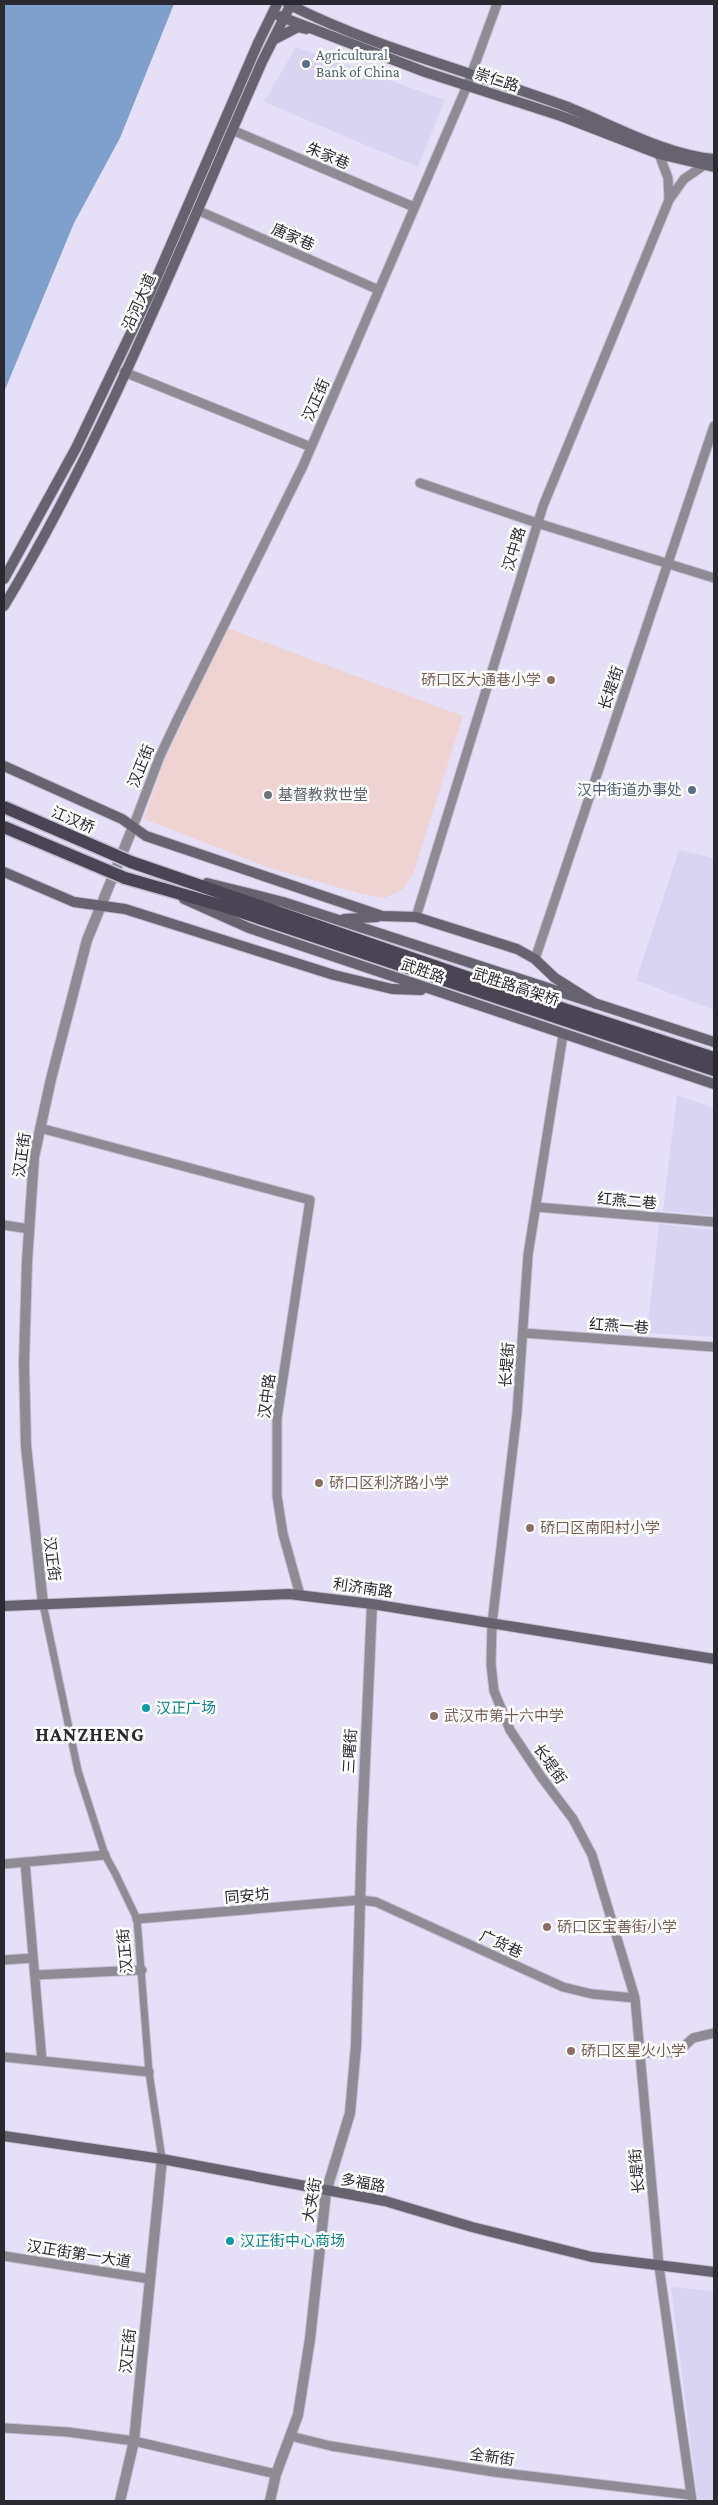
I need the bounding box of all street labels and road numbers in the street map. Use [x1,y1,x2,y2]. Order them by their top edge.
street label: 崇仁路 [473,65,521,95]
street label: 朱家巷 [304,140,352,172]
street label: 唐家巷 [269,221,317,253]
street label: 沿河大道 [119,271,159,333]
street label: 汉正街 [300,376,332,424]
street label: 汉中路 [500,525,528,573]
street label: 长堤街 [596,664,626,712]
street label: 汉正街 [125,742,157,790]
street label: 江汉桥 [49,804,97,836]
street label: 武胜路 [399,956,447,986]
street label: 武胜路高架桥 [471,965,561,1009]
street label: 汉正街 [11,1132,33,1178]
street label: 红燕二巷 [596,1190,658,1212]
street label: 红燕一巷 [589,1316,649,1336]
street label: 长堤街 [497,1342,517,1388]
street label: 汉中路 [256,1373,278,1419]
street label: 汉正街 [41,1536,63,1582]
street label: 利济南路 [332,1576,394,1600]
street label: 三曙街 [341,1728,359,1774]
street label: 长堤街 [531,1741,569,1787]
street label: 同安坊 [224,1885,270,1906]
street label: 广货巷 [477,1926,525,1961]
street label: 汉正街 [115,1928,135,1974]
street label: 长堤街 [627,2148,647,2194]
street label: 多福路 [339,2171,387,2195]
street label: 大夹街 [300,2176,324,2224]
street label: 汉正街第一大道 [26,2238,132,2270]
street label: 汉正街 [118,2328,138,2374]
street label: 全新街 [469,2446,515,2468]

